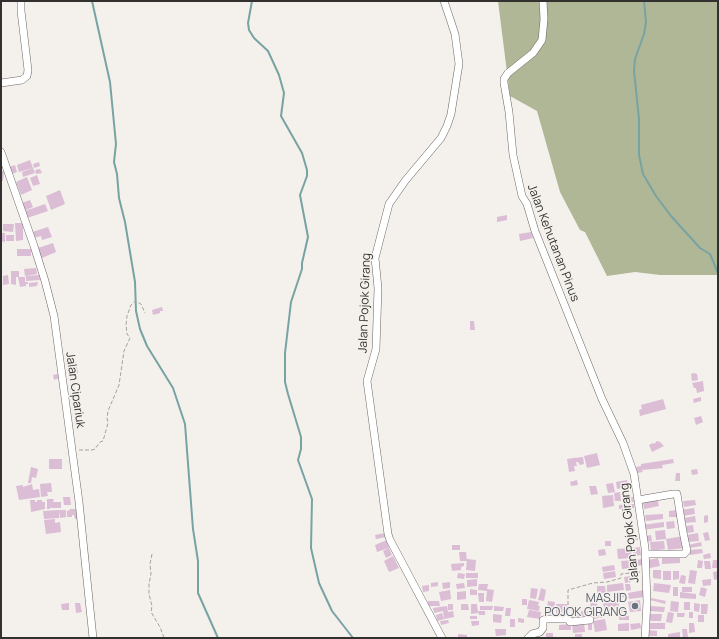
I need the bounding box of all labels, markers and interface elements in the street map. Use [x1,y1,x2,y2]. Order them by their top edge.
street label: Jalan Kehutanan Pinus [524,182,582,304]
street label: Jalan Pojok Girang [356,253,374,353]
street label: Jalan Cipariuk [63,351,87,429]
street label: Jalan Pojok Girang [618,482,642,584]
place label: MASJID POJOK GIRANG [544,592,627,620]
marker: MASJID POJOK GIRANG [630,601,640,611]

